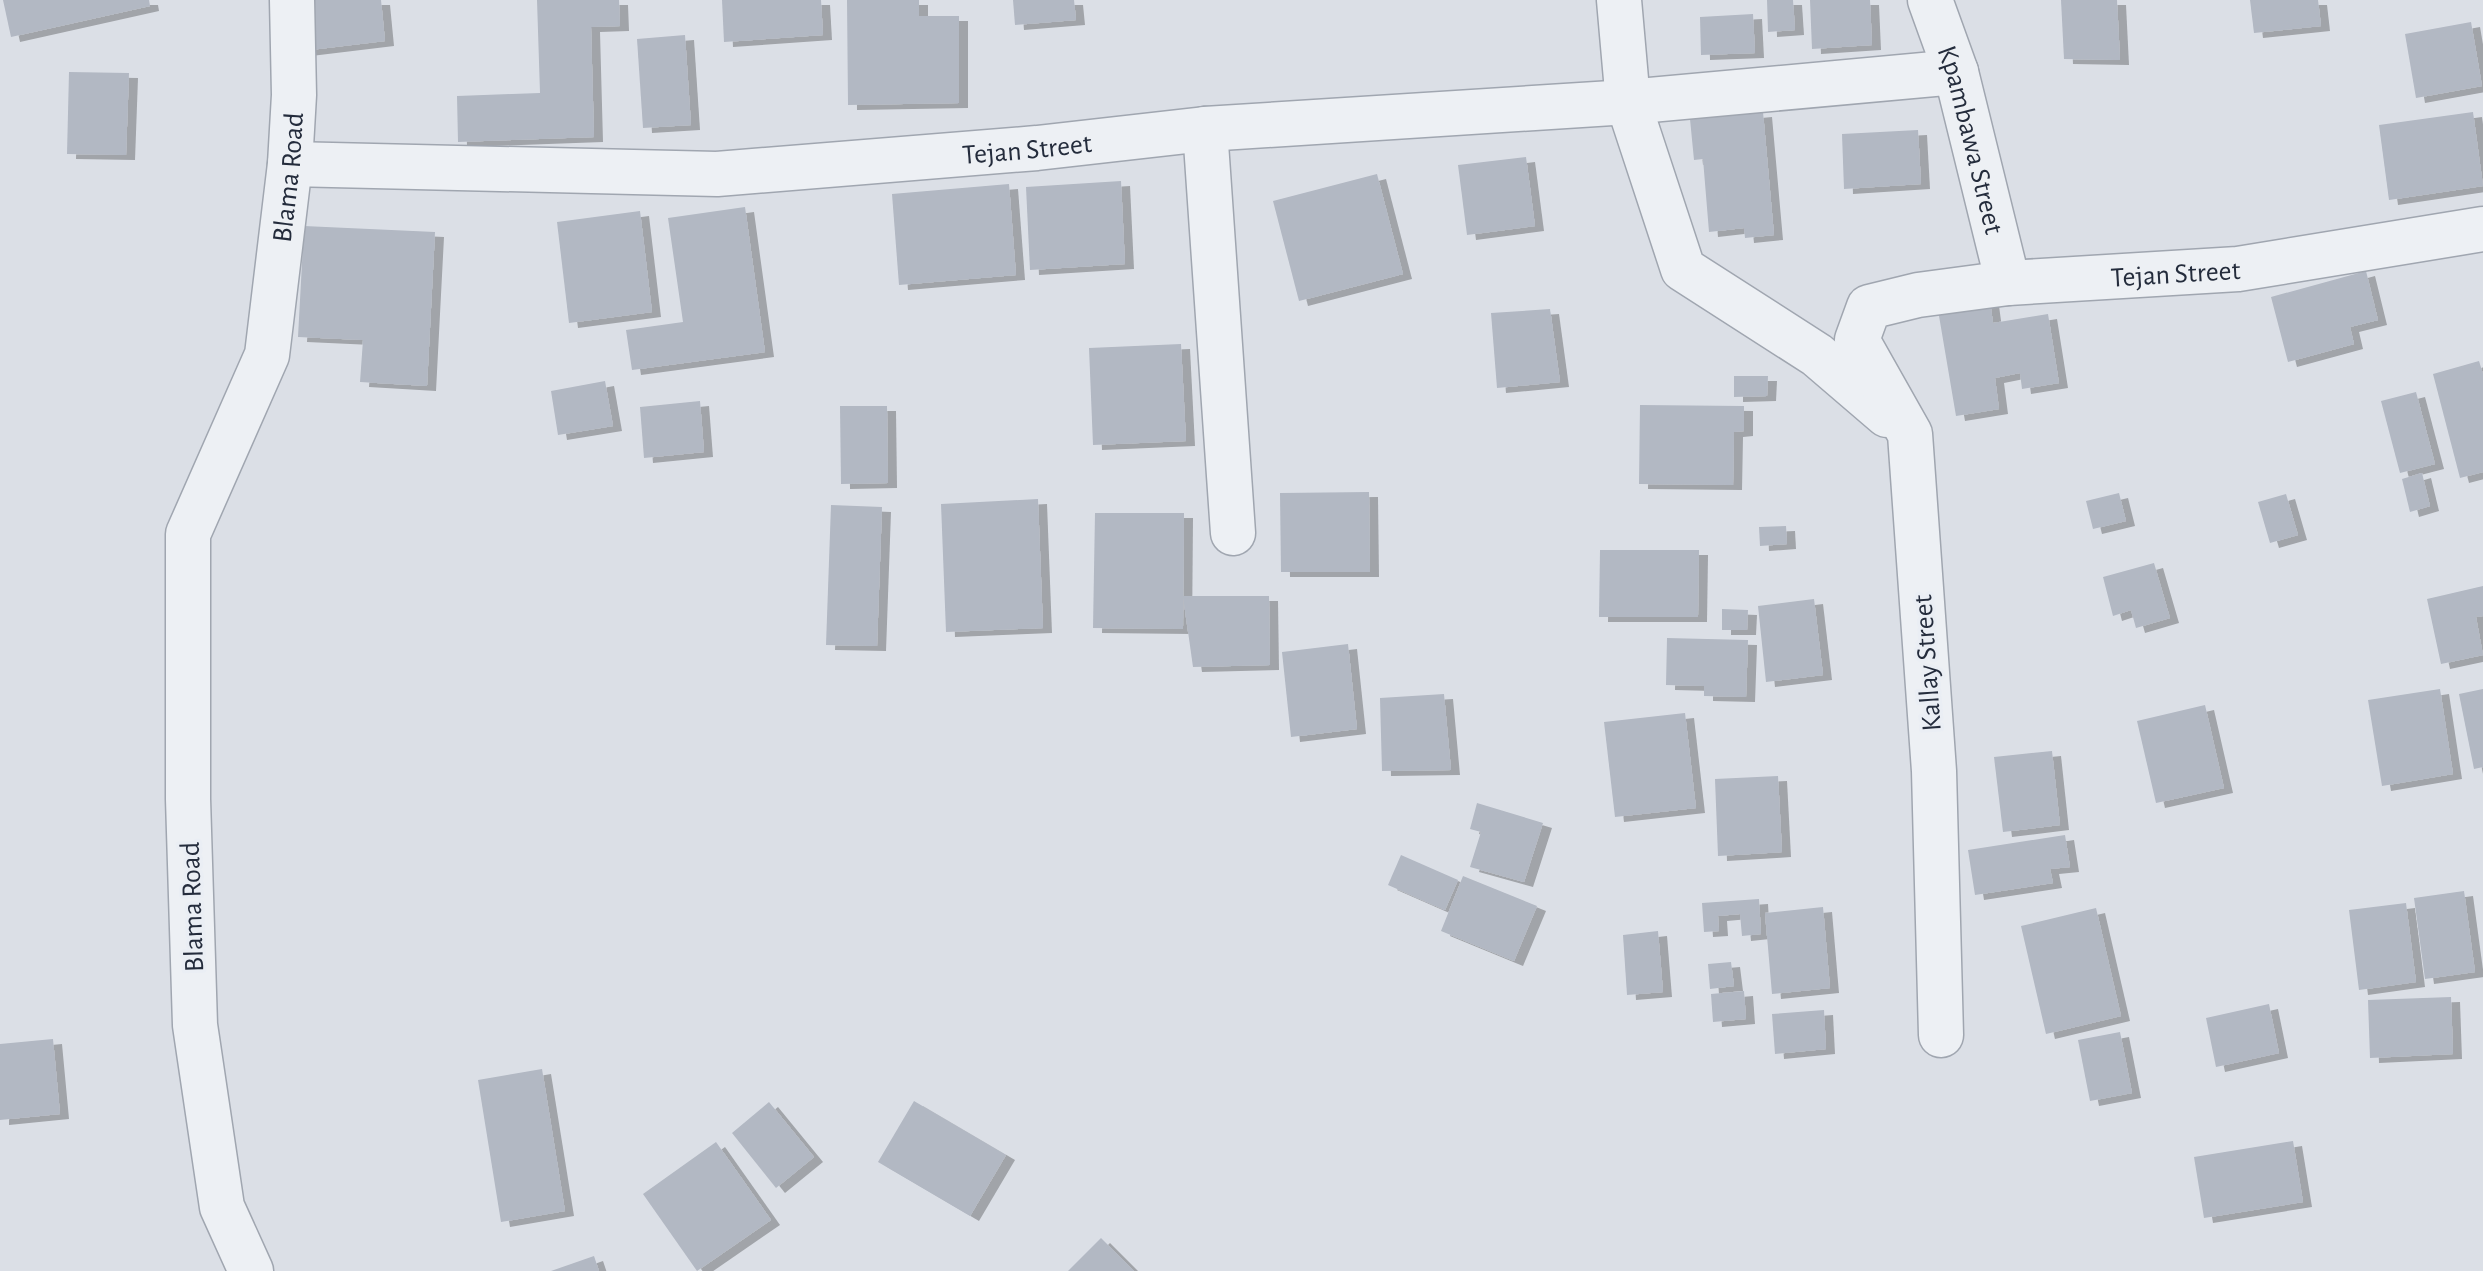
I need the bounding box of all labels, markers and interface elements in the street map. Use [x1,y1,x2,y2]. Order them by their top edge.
street label: Kpambawa Street [1932,42,2007,237]
street label: Blama Road [269,112,309,244]
street label: Tejan Street [961,130,1093,170]
street label: Tejan Street [2110,257,2241,293]
street label: Kallay Street [1909,594,1947,732]
street label: Blama Road [177,841,209,973]

